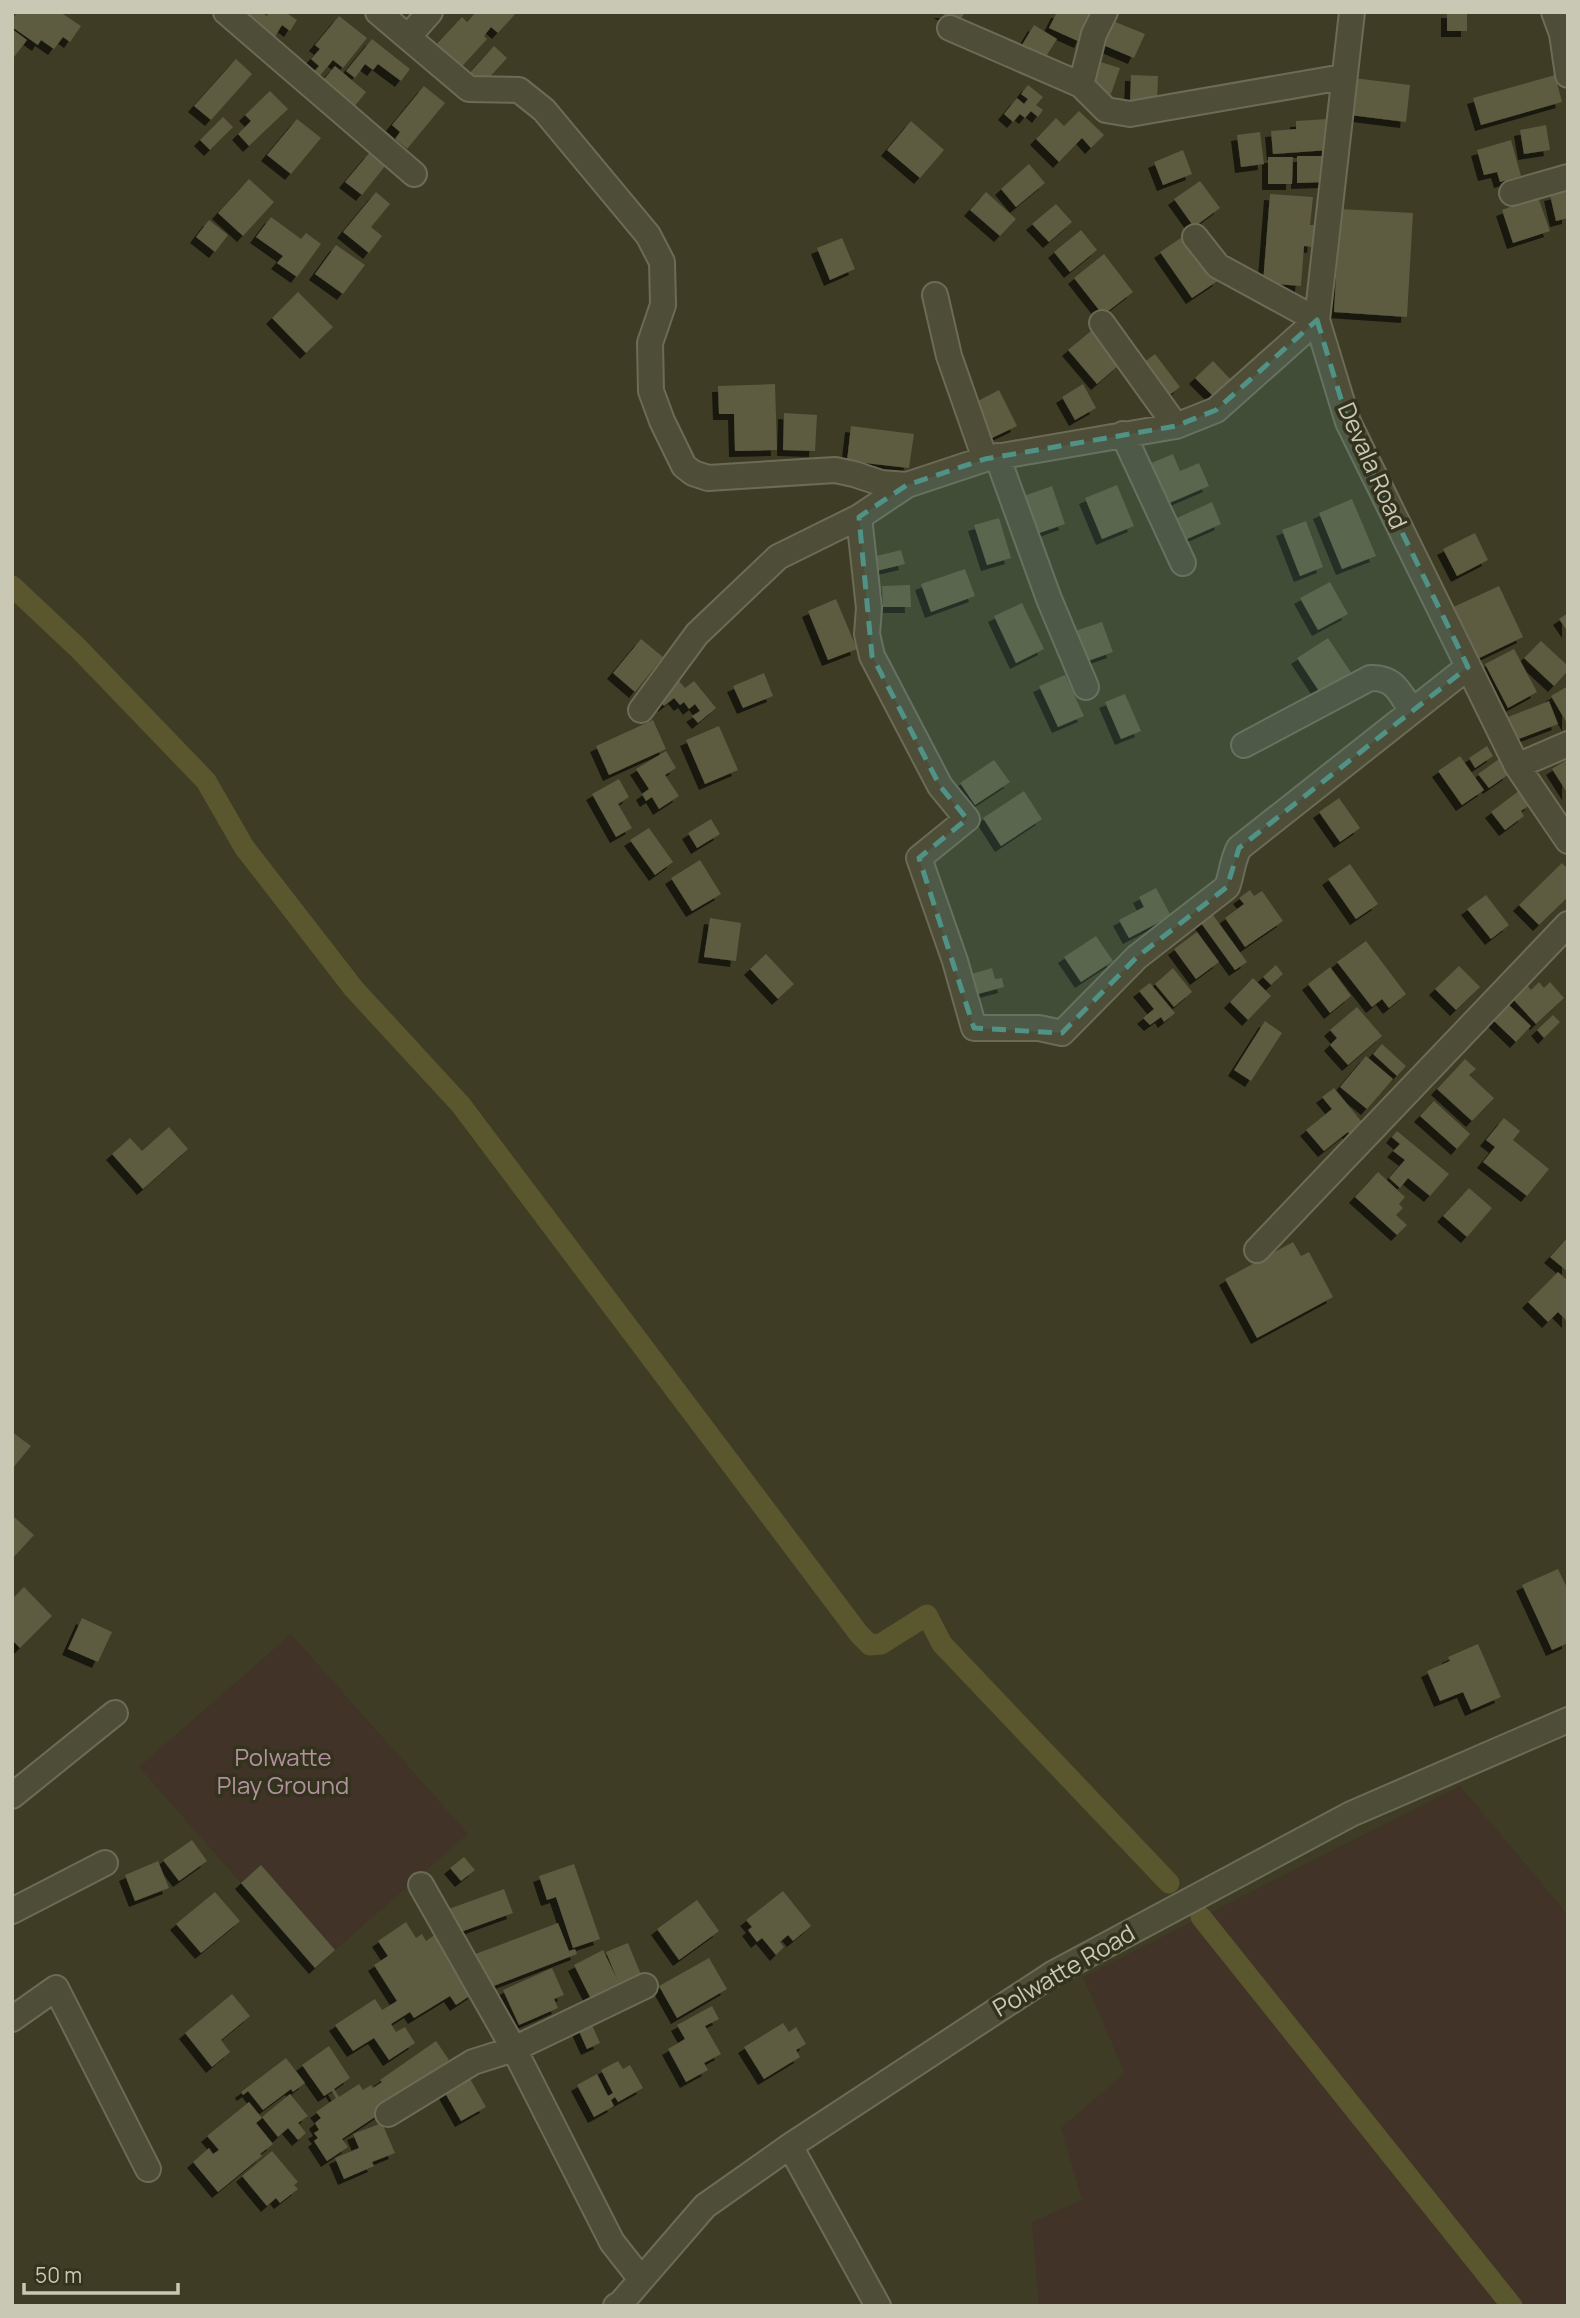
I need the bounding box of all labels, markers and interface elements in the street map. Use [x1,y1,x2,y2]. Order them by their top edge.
street label: Devala Road [1331,397,1416,534]
park label: Polwatte Play Ground [217,1740,349,1801]
street label: Polwatte Road [986,1916,1140,2024]
scale bar [24,2252,178,2296]
text: 50 m [35,2261,82,2289]

